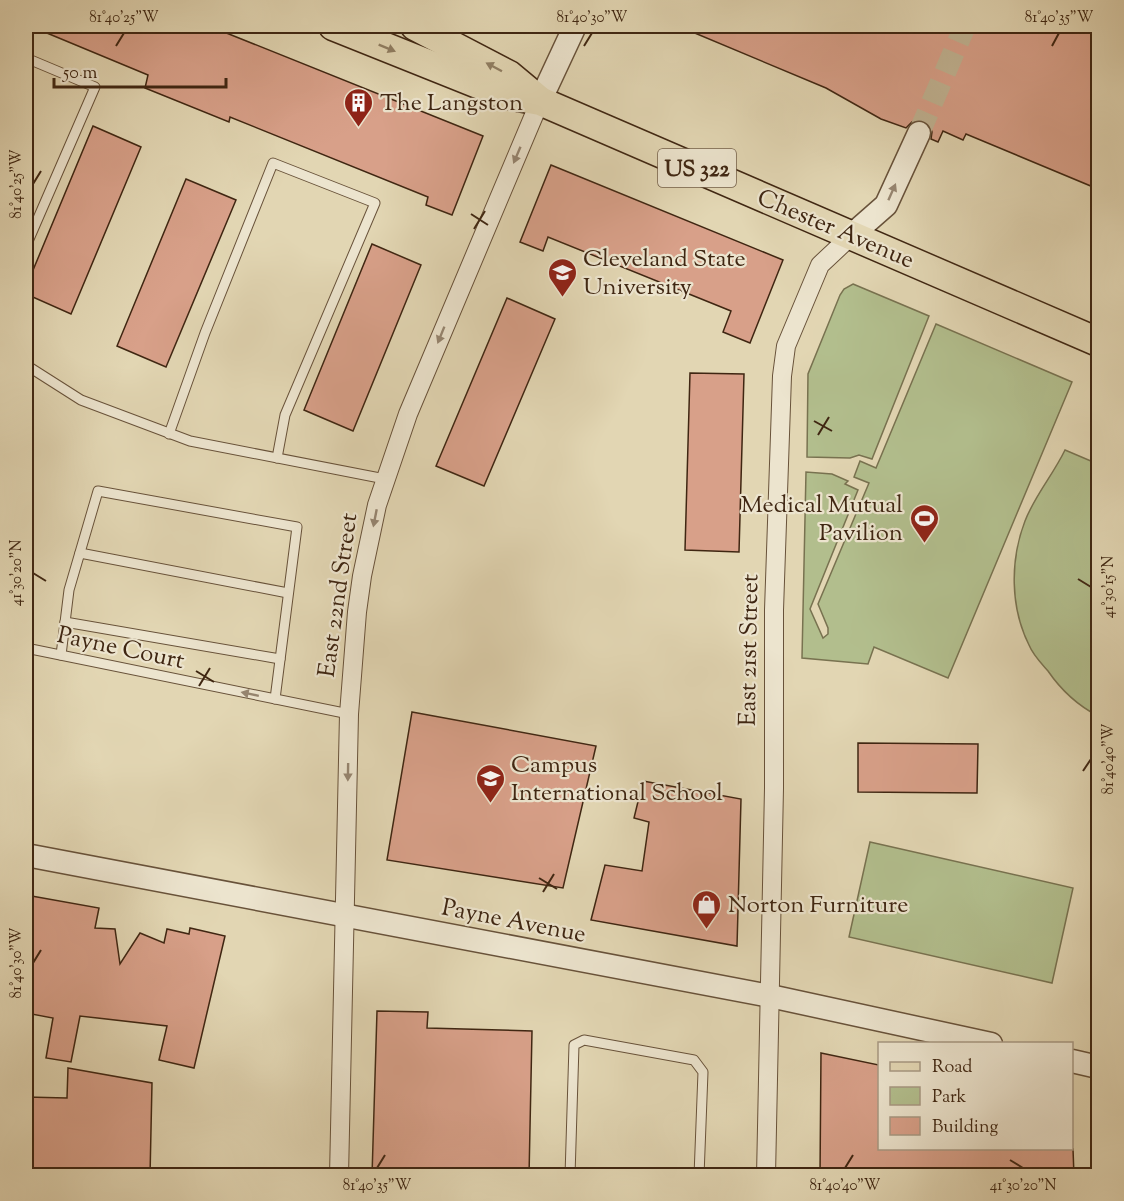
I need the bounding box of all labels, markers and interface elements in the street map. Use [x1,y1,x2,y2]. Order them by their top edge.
text: 81°40'25"W [89,8,159,29]
text: 81°40'30"W [557,8,628,29]
text: 81°40'35"W [1025,8,1094,29]
one-way arrow [378,44,396,53]
scale bar [54,51,226,89]
text: 50 m [62,61,98,87]
one-way arrow [485,62,502,72]
building icon: The Langston [343,86,375,128]
place label: The Langston [380,87,523,121]
one-way arrow [512,146,522,164]
text: 81°40'25"W [7,149,28,219]
road number: US 322 [658,149,736,187]
street label: Chester Avenue [751,181,919,278]
one-way arrow [887,183,897,201]
place label: Cleveland State University [583,243,746,305]
school or university icon: Cleveland State University [546,256,578,298]
one-way arrow [436,326,446,344]
place label: Medical Mutual Pavilion [741,489,903,551]
sports icon: Medical Mutual Pavilion [908,502,940,544]
one-way arrow [370,508,379,527]
street label: East 22nd Street [311,511,367,680]
text: 41°30'20"N [7,540,28,606]
text: 41°30'15"N [1099,556,1120,618]
street label: East 21st Street [732,574,768,727]
street label: Payne Court [54,619,187,679]
one-way arrow [241,689,260,698]
text: 81°40'40"W [1099,723,1120,794]
place label: Campus International School [511,749,723,811]
school or university icon: Campus International School [474,762,506,804]
one-way arrow [343,763,353,782]
shop icon: Norton Furniture [691,888,723,930]
place label: Norton Furniture [728,889,908,923]
street label: Payne Avenue [439,891,589,953]
text: 81°40'30"W [7,927,28,998]
legend [878,1042,1073,1150]
text: Road [932,1055,972,1081]
text: Park [932,1085,967,1111]
text: Building [932,1115,998,1141]
text: 81°40'35"W [343,1176,412,1197]
text: 81°40'40"W [810,1176,881,1197]
text: 41°30'20"N [990,1176,1056,1197]

